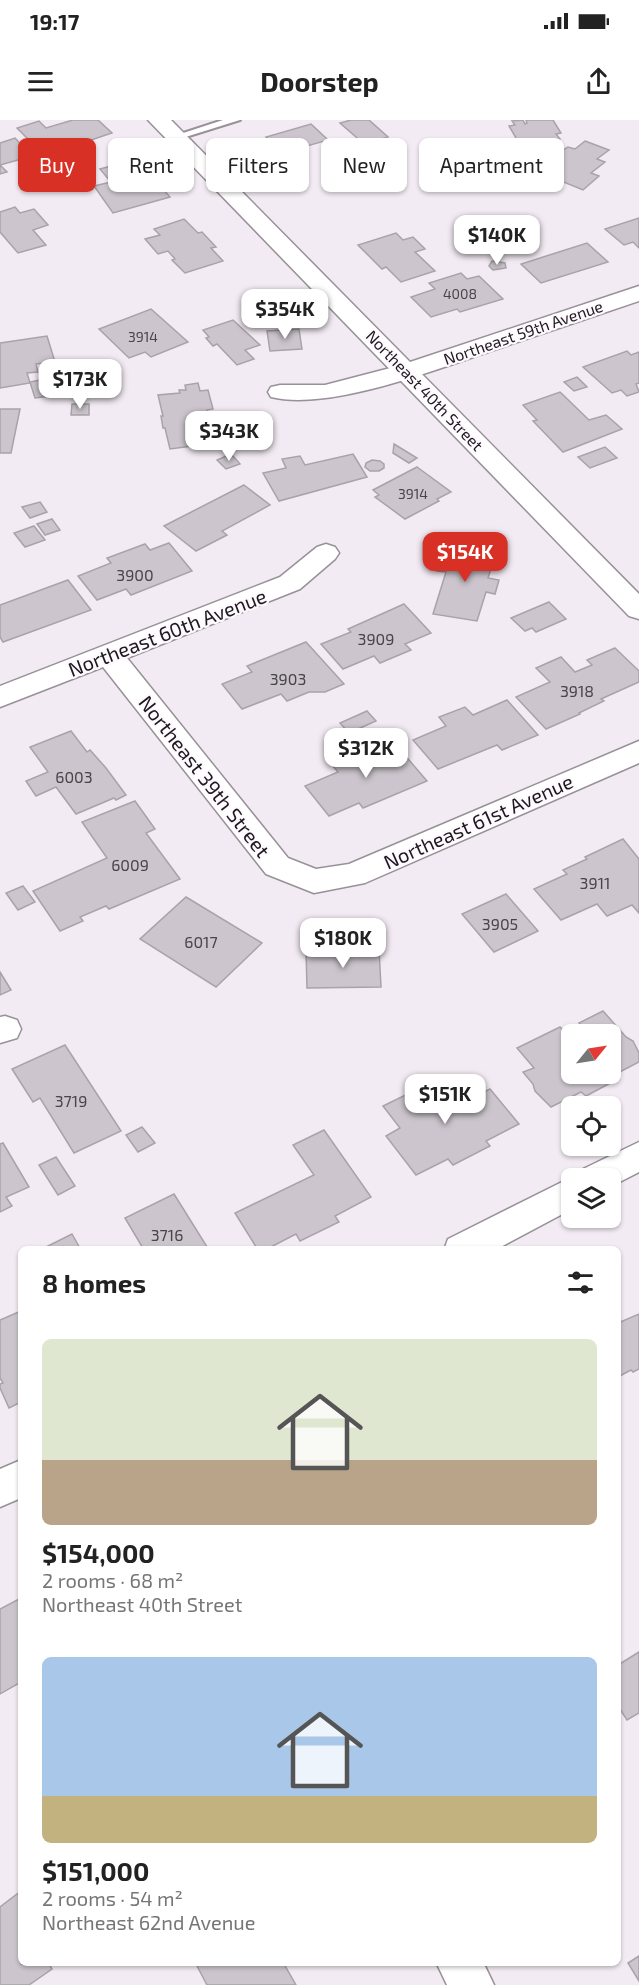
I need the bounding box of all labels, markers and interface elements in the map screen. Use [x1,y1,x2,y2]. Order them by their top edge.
text: 19:17 [30,8,79,34]
icon: menu [24,65,57,98]
text: Doorstep [260,65,379,97]
icon: share [582,65,615,98]
chip: Buy [18,138,96,192]
chip: Rent [108,138,194,192]
chip: Filters [206,138,309,192]
chip: New [321,138,407,192]
chip: Apartment [419,138,564,192]
pin: $140K [455,215,539,266]
text: $140K [468,222,526,246]
house number: 4008 [443,285,477,302]
pin: $354K [243,289,327,340]
text: $354K [255,296,315,320]
street label: Northeast 59th Avenue [441,296,605,368]
street label: Northeast 40th Street [363,326,487,454]
house number: 3914 [128,328,158,345]
pin: $173K [38,359,122,410]
text: $173K [53,366,107,390]
pin: $343K [187,411,271,462]
text: $343K [199,418,259,442]
house number: 3914 [398,485,428,502]
pin: $154K [423,532,507,583]
text: $154K [437,539,493,563]
house number: 3900 [116,565,154,584]
street label: Northeast 60th Avenue [64,583,270,681]
house number: 3909 [358,629,394,648]
house number: 3903 [270,669,306,688]
house number: 3918 [560,681,594,700]
street label: Northeast 39th Street [134,690,276,862]
pin: $312K [324,728,408,779]
text: $312K [338,735,394,759]
house number: 6003 [55,767,93,786]
street label: Northeast 61st Avenue [380,768,576,874]
house number: 6009 [111,855,149,874]
house number: 3911 [580,873,610,892]
house number: 3905 [482,914,518,933]
pin: $180K [301,918,385,969]
text: $180K [314,925,372,949]
house number: 6017 [184,932,218,951]
north arrow [561,1024,621,1084]
map controls [561,1024,621,1228]
pin: $151K [403,1074,487,1125]
text: $151K [419,1081,471,1105]
house number: 3719 [55,1091,87,1110]
button: locate [561,1096,621,1156]
button: layers [561,1168,621,1228]
house number: 3716 [151,1225,183,1244]
icon: filters [564,1266,597,1299]
text: 8 homes [42,1267,146,1298]
icon: home [266,1378,374,1486]
text: $154,000 [42,1537,155,1568]
text: 2 rooms · 68 m² [42,1568,183,1592]
text: Northeast 40th Street [42,1592,242,1616]
icon: home [266,1696,374,1804]
text: $151,000 [42,1855,149,1886]
text: 2 rooms · 54 m² [42,1886,183,1910]
text: Northeast 62nd Avenue [42,1910,255,1934]

